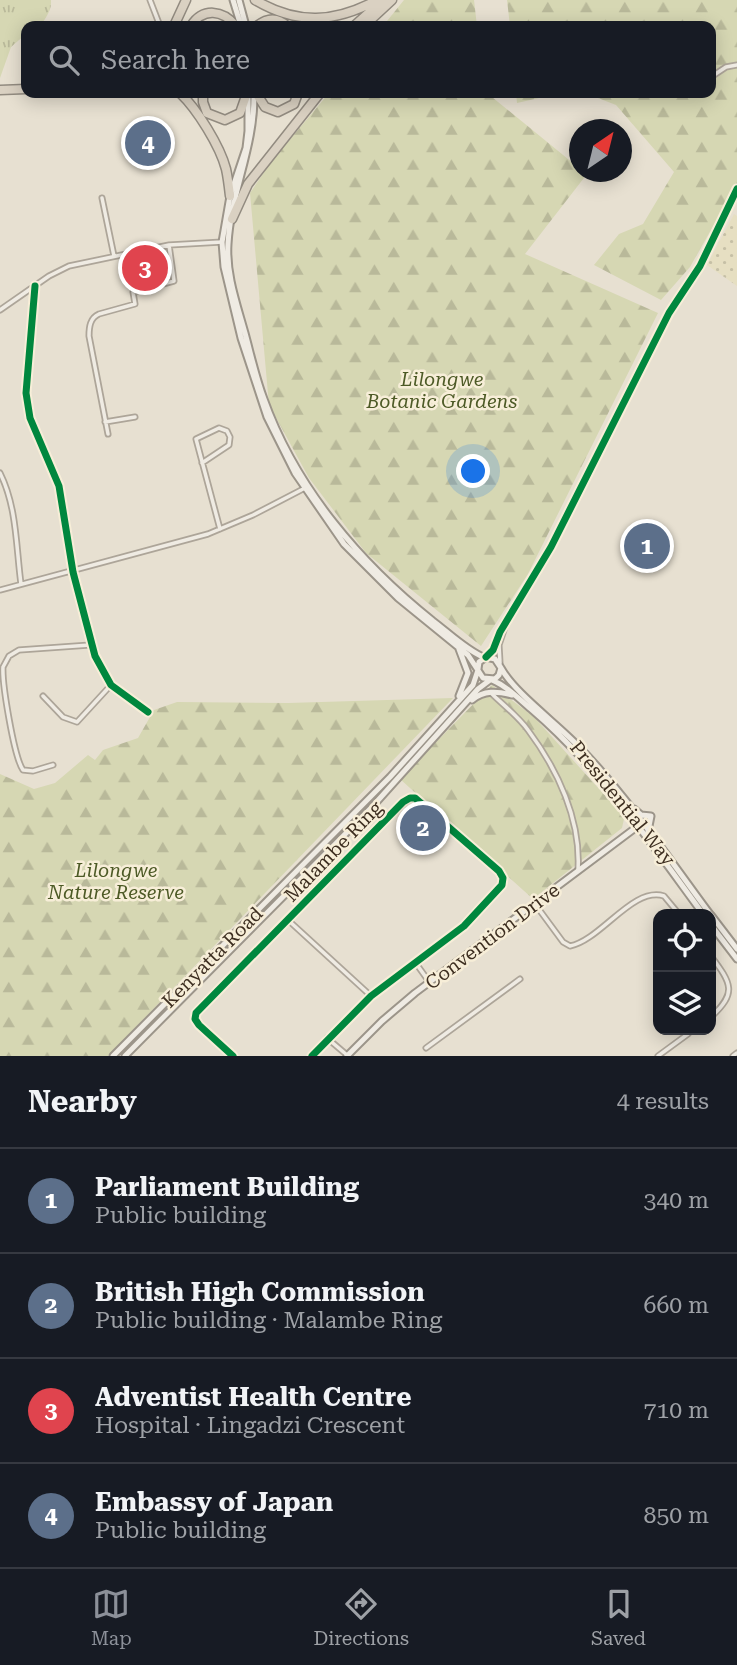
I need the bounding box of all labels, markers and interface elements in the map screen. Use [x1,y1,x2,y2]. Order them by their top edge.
search box [21,21,716,98]
icon: search [45,41,83,79]
text: Search here [101,45,250,75]
pin: 4 [125,117,171,169]
north arrow [569,119,632,182]
pin: 3 [122,242,168,294]
park label: Lilongwe Botanic Gardens [366,368,518,413]
your location [456,454,490,488]
pin: 1 [624,520,670,572]
street label: Presidential Way [565,736,680,871]
street label: Malambe Ring [280,796,387,907]
pin: 2 [400,802,446,854]
park label: Lilongwe Nature Reserve [47,859,184,904]
street label: Convention Drive [421,878,564,994]
street label: Kenyatta Road [157,902,267,1012]
map controls [653,909,716,1035]
button: locate [653,909,716,972]
button: layers [653,972,716,1035]
text: Nearby [28,1084,137,1119]
text: 4 results [617,1088,709,1115]
text: Parliament Building [95,1172,359,1202]
text: 1 [45,1187,57,1214]
text: 340 m [644,1187,709,1214]
text: Public building [95,1202,266,1229]
text: British High Commission [95,1277,425,1307]
text: 2 [45,1292,57,1319]
text: 660 m [644,1292,709,1319]
text: Public building · Malambe Ring [95,1307,442,1334]
text: Adventist Health Centre [95,1382,411,1412]
text: 3 [45,1397,57,1424]
text: 710 m [644,1397,709,1424]
text: Hospital · Lingadzi Crescent [95,1412,405,1439]
text: Embassy of Japan [95,1487,333,1517]
text: 4 [45,1502,57,1529]
text: 850 m [644,1502,709,1529]
text: Public building [95,1517,266,1544]
tab: Map [91,1585,132,1650]
tab: Directions [313,1585,409,1650]
tab: Saved [591,1585,646,1650]

